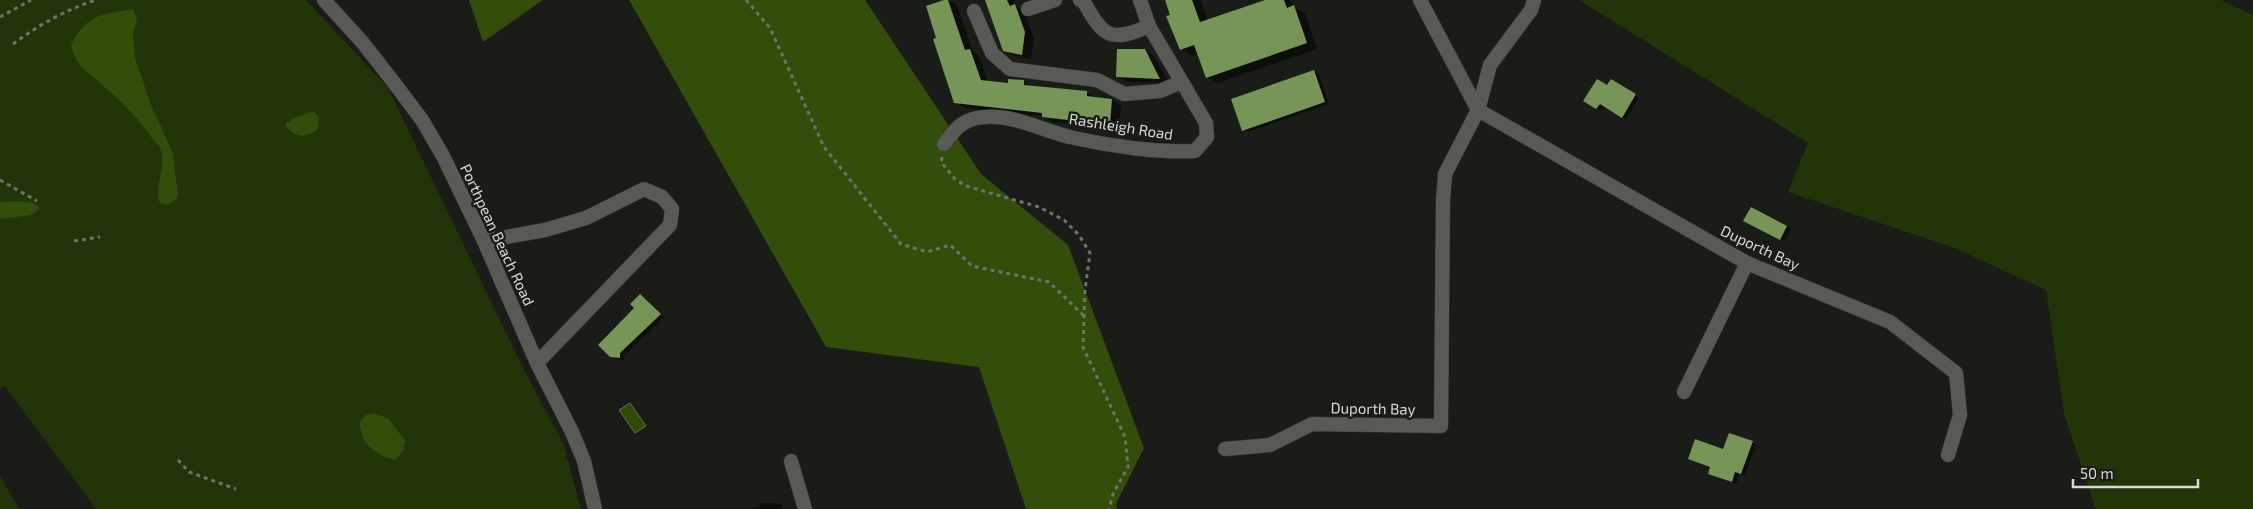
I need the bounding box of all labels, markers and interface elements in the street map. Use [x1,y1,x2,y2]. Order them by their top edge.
street label: Rashleigh Road [1068,109,1174,143]
street label: Porthpean Beach Road [457,161,539,308]
street label: Duporth Bay [1718,221,1803,273]
street label: Duporth Bay [1330,398,1416,418]
scale bar [2073,456,2198,488]
text: 50 m [2080,464,2114,482]

